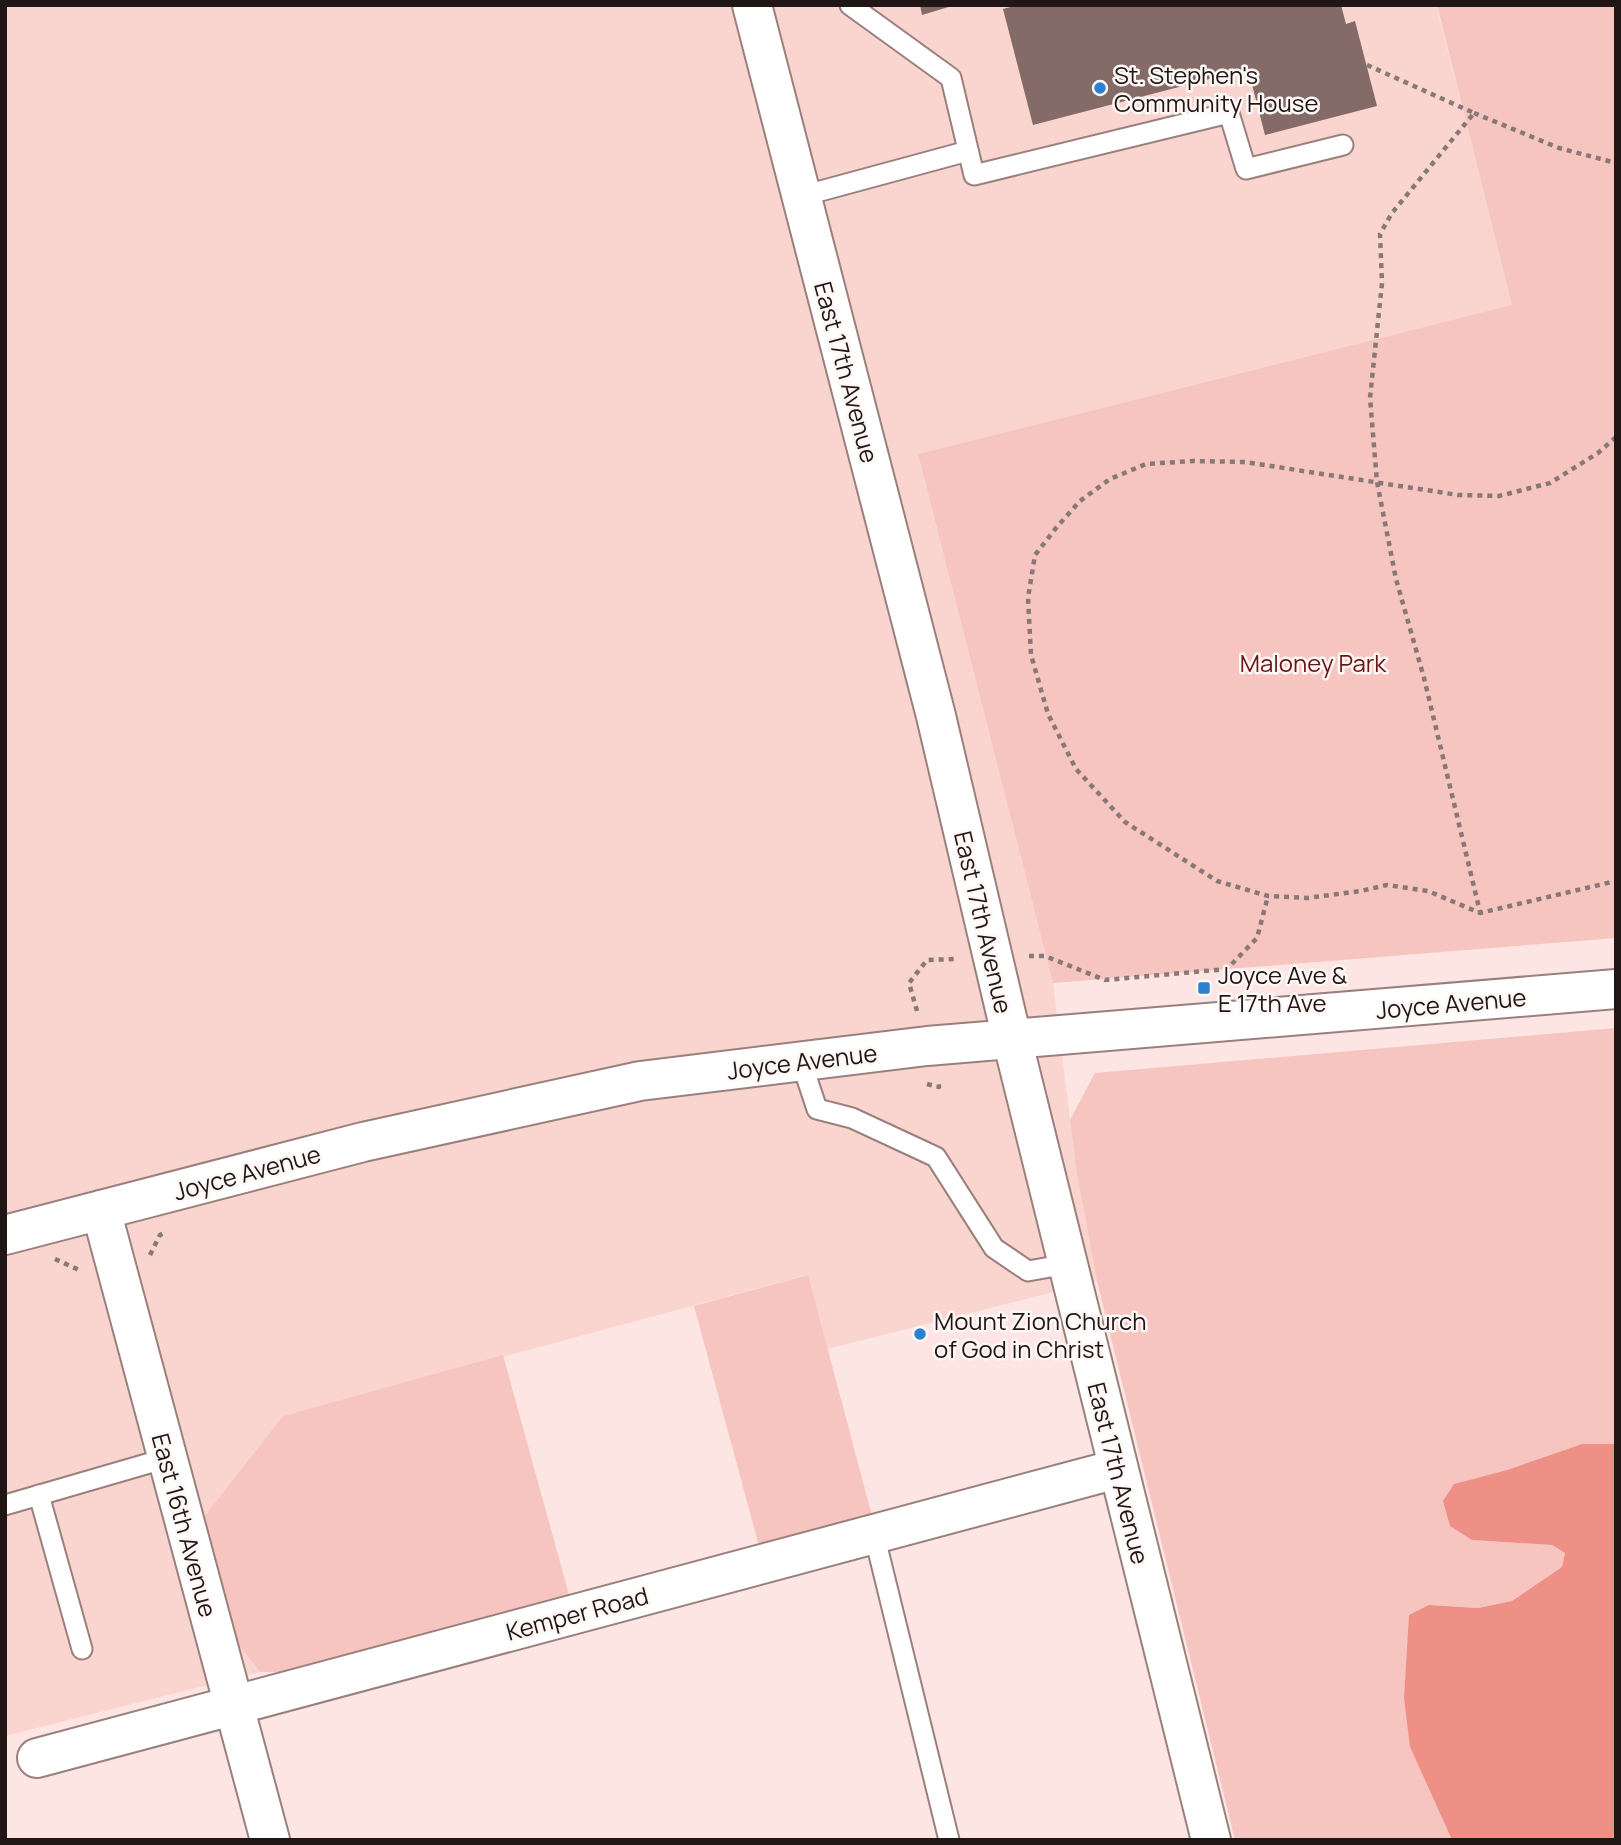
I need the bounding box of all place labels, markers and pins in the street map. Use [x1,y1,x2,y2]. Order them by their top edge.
place label: St. Stephen's Community House [1114,58,1318,119]
marker: St. Stephen's Community House [1092,80,1108,96]
place label: Joyce Ave & E 17th Ave [1218,958,1348,1019]
marker: Joyce Ave & E 17th Ave [1196,980,1212,996]
place label: Mount Zion Church of God in Christ [934,1304,1147,1365]
marker: Mount Zion Church of God in Christ [912,1326,928,1342]

